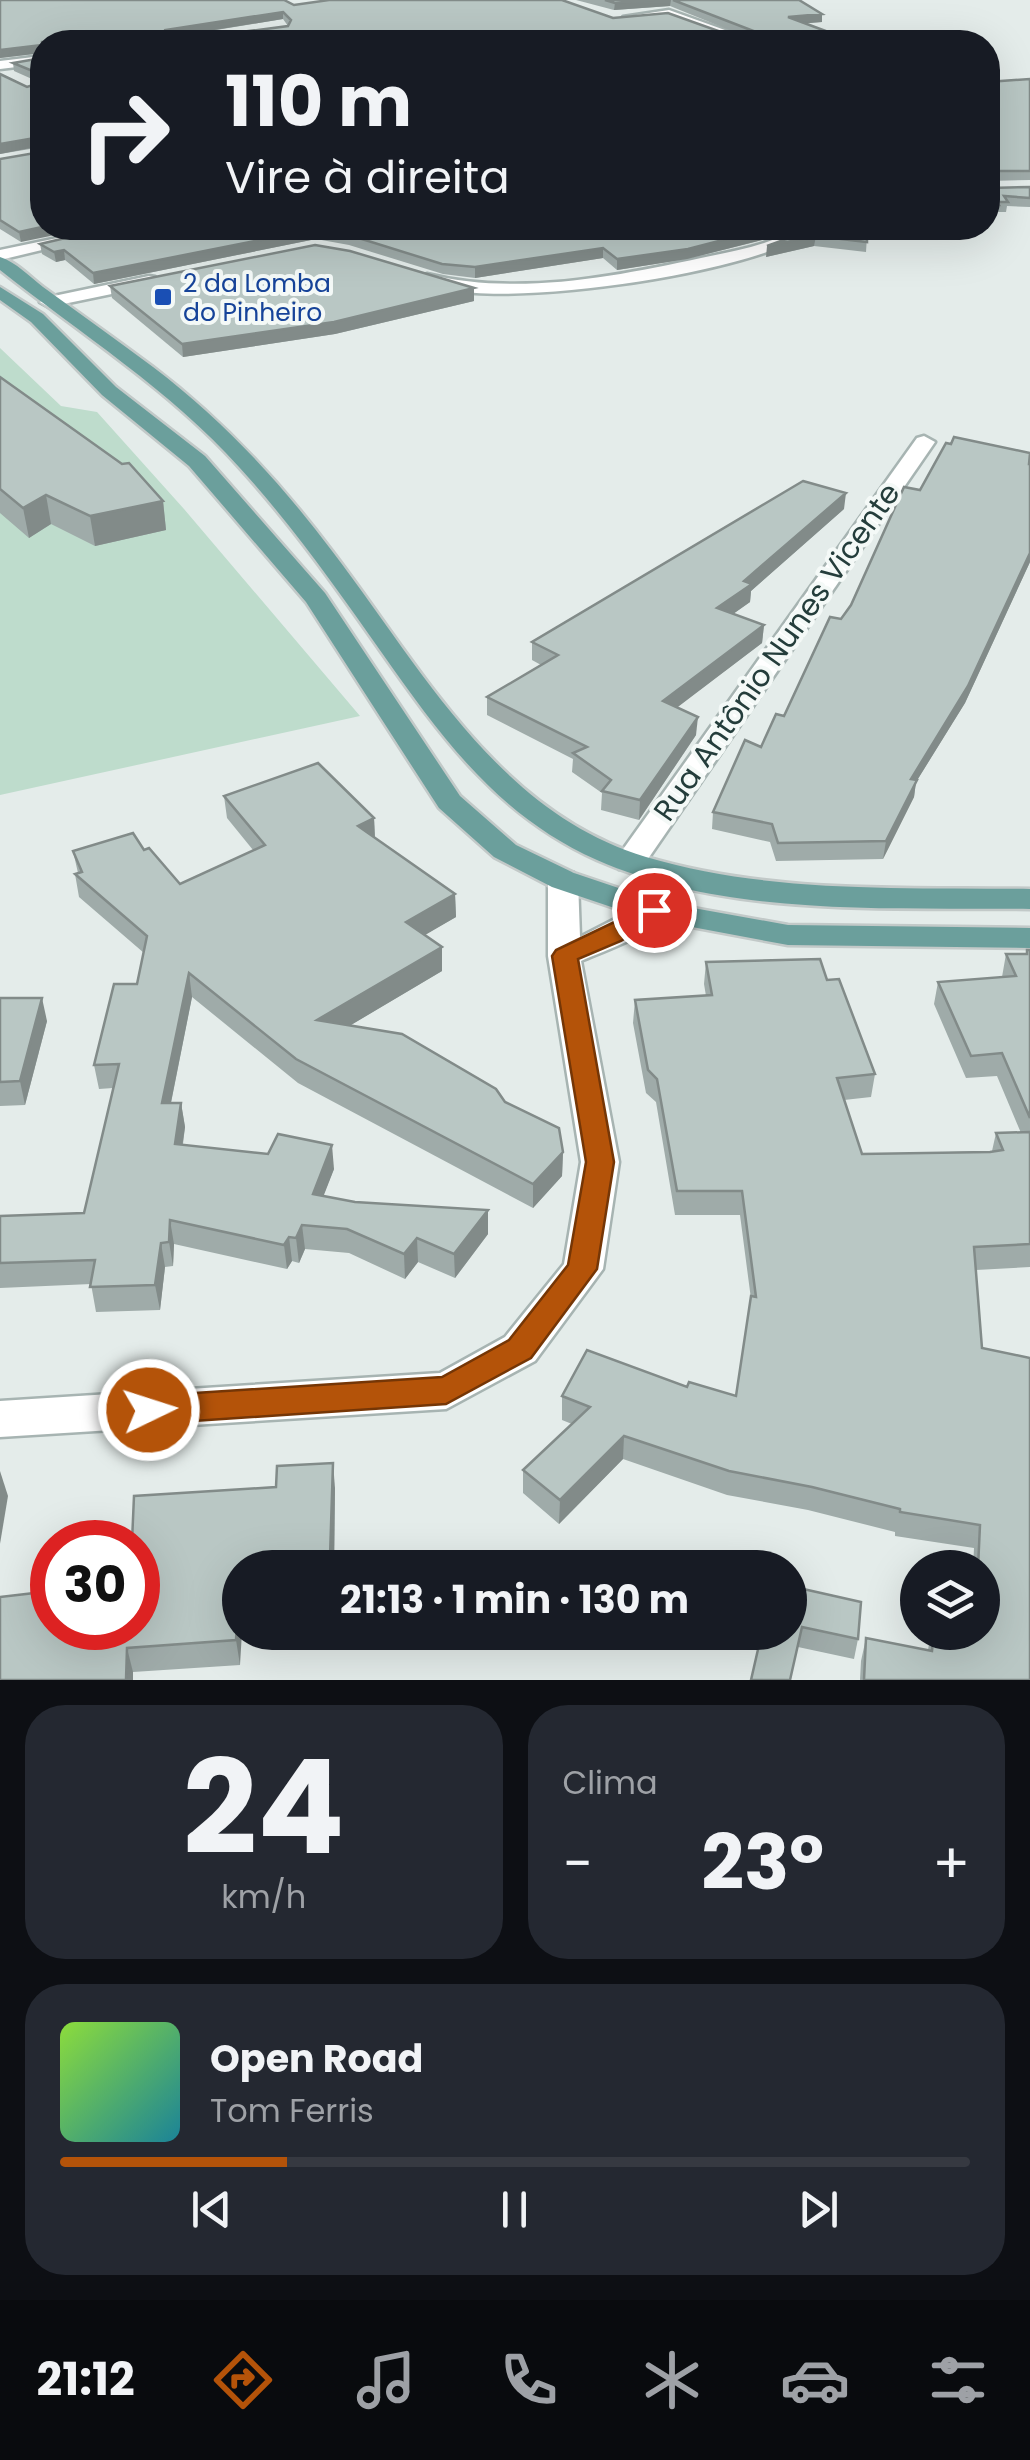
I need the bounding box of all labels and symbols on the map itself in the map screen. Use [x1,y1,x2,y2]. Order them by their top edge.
place label: 2 da Lomba do Pinheiro [183,266,331,330]
marker: 2 da Lomba do Pinheiro [152,286,174,308]
street label: Rua Antônio Nunes Vicente [643,474,910,830]
pin [612,868,697,953]
position arrow [97,1358,201,1462]
speed limit sign: 30 [30,1520,160,1650]

